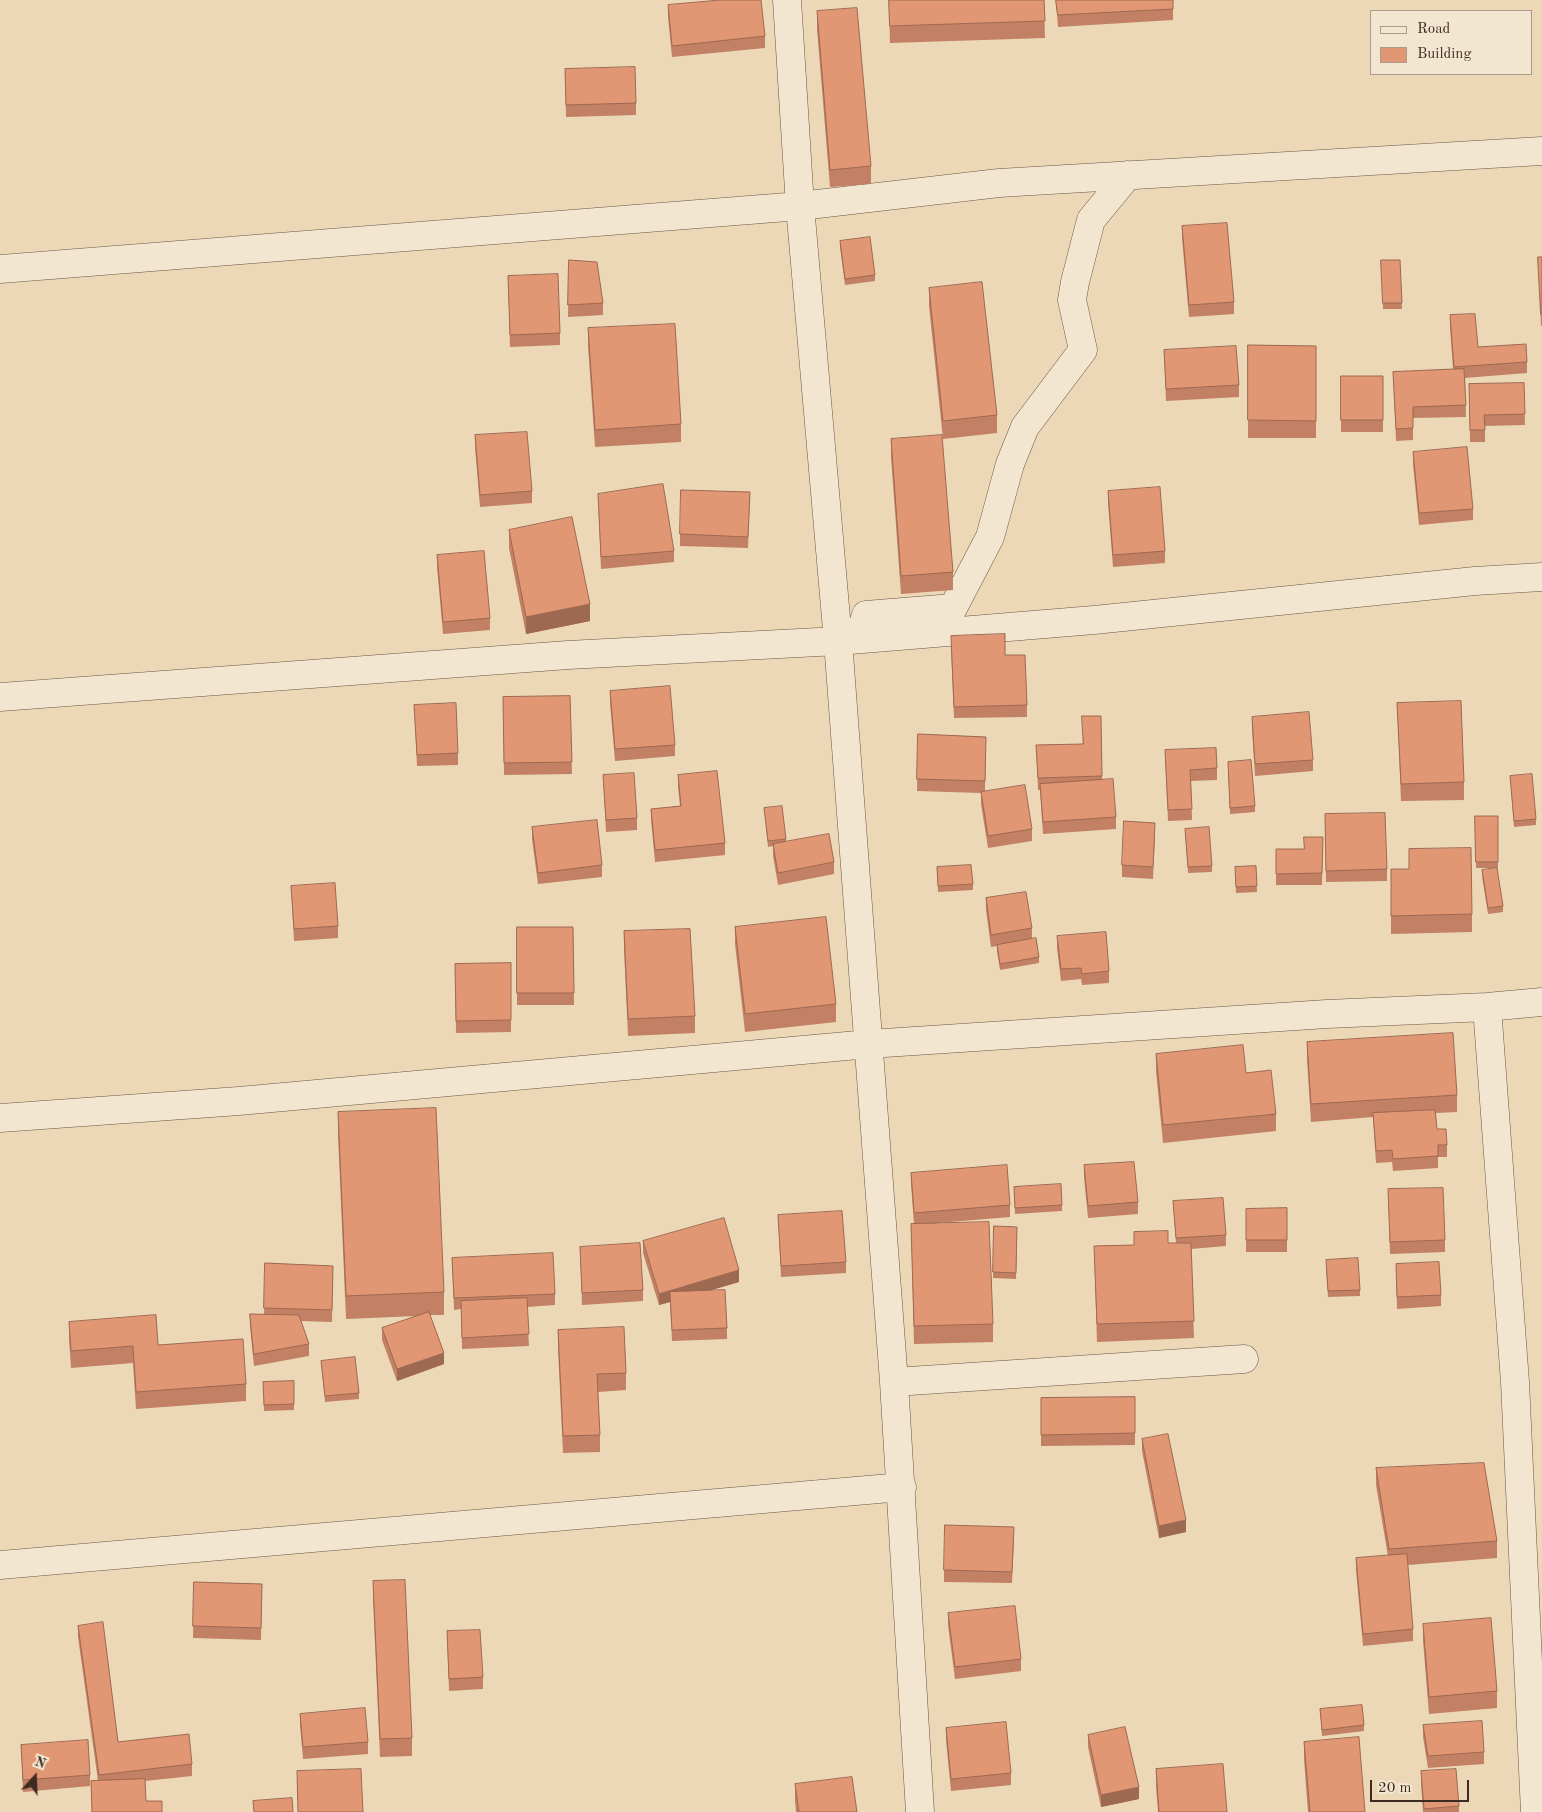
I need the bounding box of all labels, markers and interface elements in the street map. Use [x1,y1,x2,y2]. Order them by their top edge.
legend [1370,10,1532,75]
text: Road [1417,22,1450,37]
text: Building [1417,47,1472,62]
north arrow [10,1752,60,1802]
text: N [33,1754,48,1771]
scale bar [1372,1770,1471,1802]
text: 20 m [1378,1781,1412,1796]

